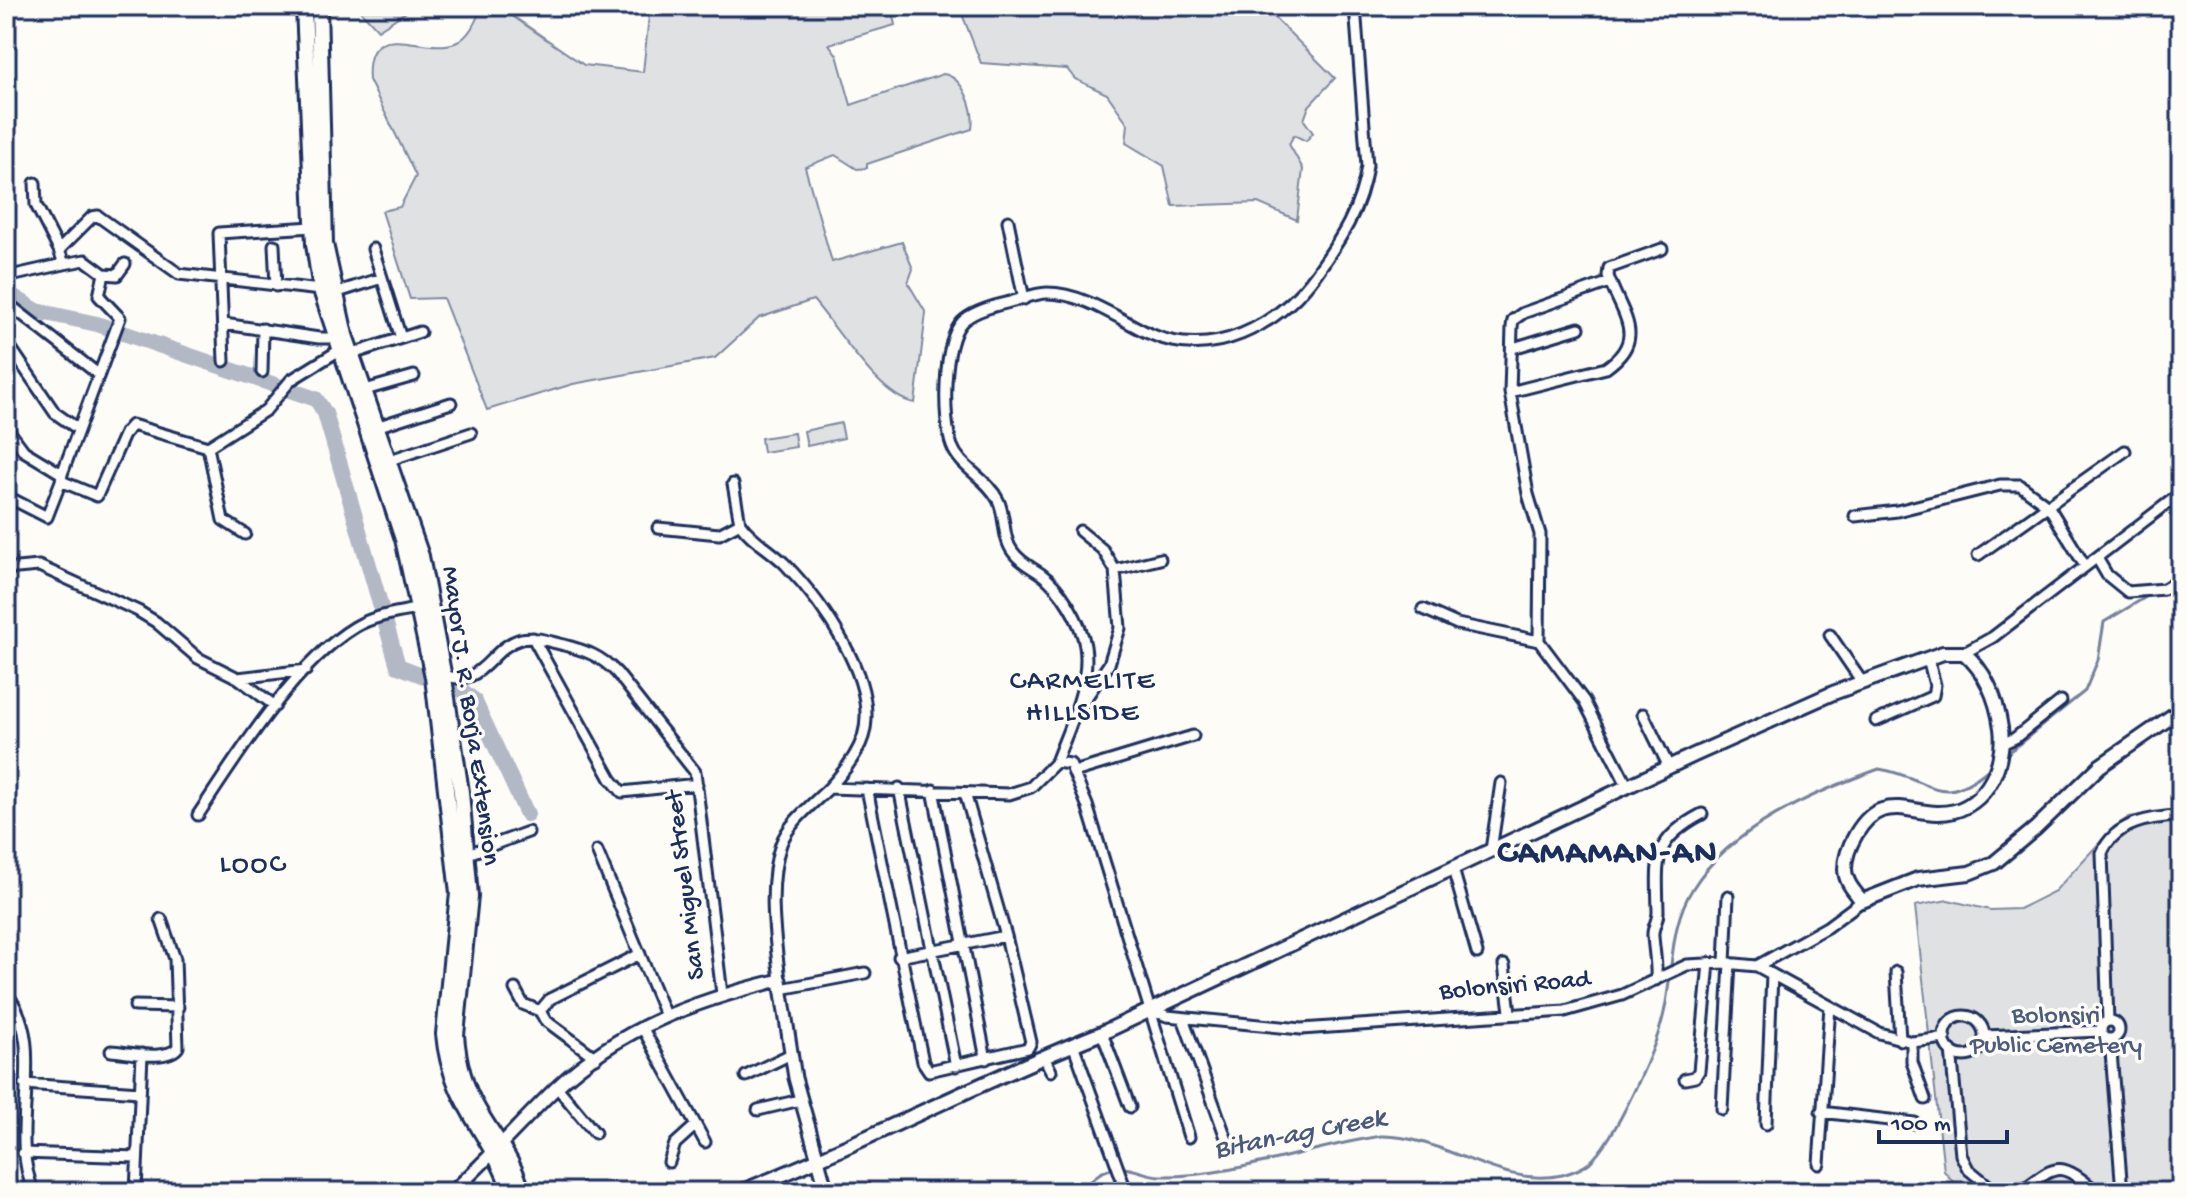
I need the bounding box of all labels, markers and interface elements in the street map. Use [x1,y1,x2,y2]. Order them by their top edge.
street label: Mayor J. R. Borja Extension [433,564,505,868]
district label: CARMELITE HILLSIDE [1010,666,1156,731]
street label: San Miguel Street [660,786,714,981]
district label: CAMAMAN-AN [1498,835,1718,875]
district label: LOOC [219,849,287,882]
street label: Bolonsiri Road [1437,965,1593,1009]
park label: Bolonsiri Public Cemetery [1969,1002,2142,1063]
scale bar [1879,1094,2007,1144]
water label: Bitan-ag Creek [1211,1102,1391,1168]
text: 100 m [1890,1111,1951,1140]

